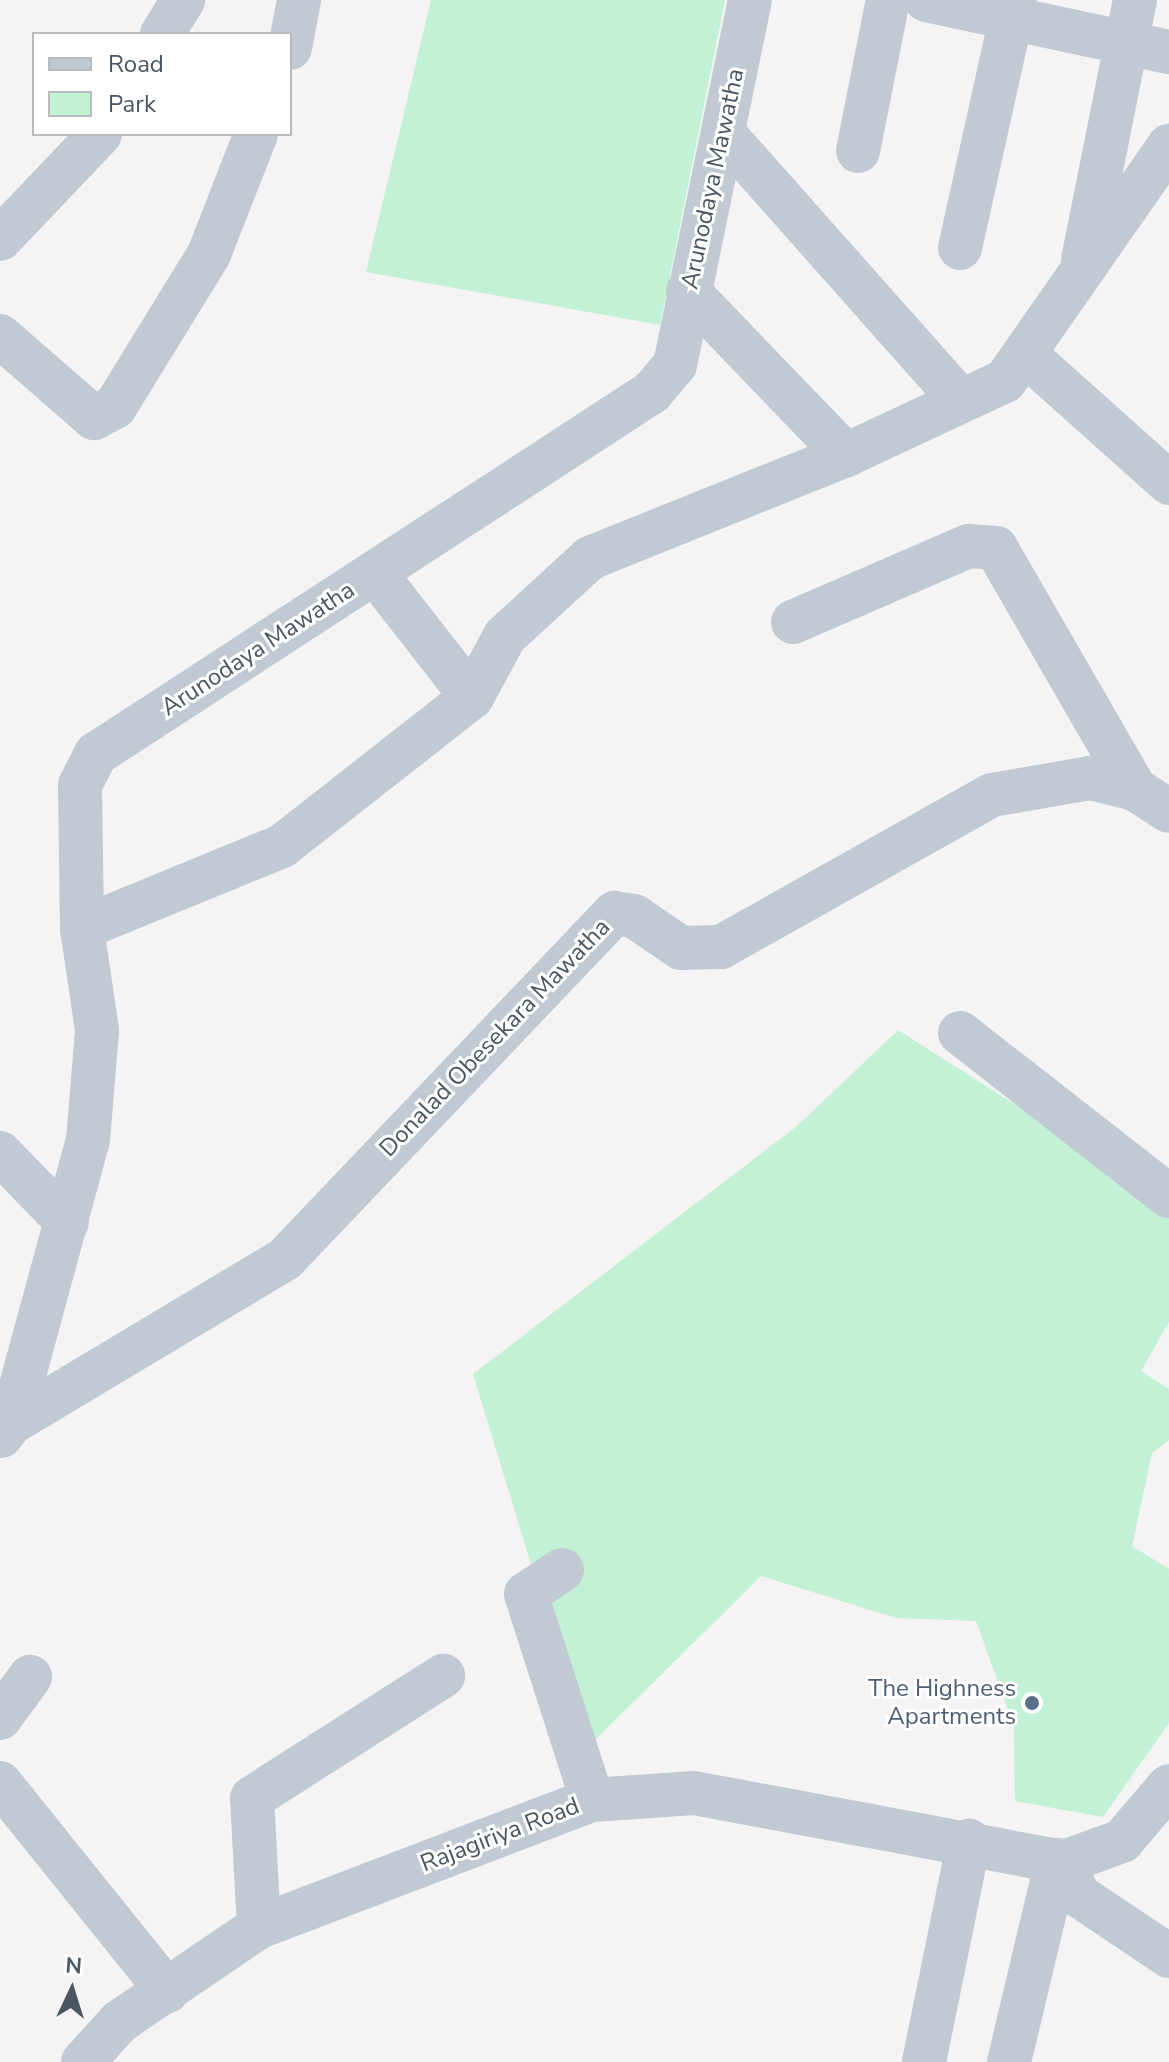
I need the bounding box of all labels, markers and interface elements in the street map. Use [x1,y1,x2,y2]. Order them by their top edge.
legend [32,32,292,136]
text: Road [108,48,164,80]
street label: Arunodaya Mawatha [676,66,750,292]
text: Park [108,88,156,120]
street label: Arunodaya Mawatha [156,576,360,722]
street label: Donalad Obesekara Mawatha [374,913,616,1163]
place label: The Highness Apartments [868,1675,1016,1731]
marker: The Highness Apartments [1023,1694,1041,1712]
street label: Rajagiriya Road [417,1792,583,1878]
north arrow [32,1950,112,2030]
text: N [64,1951,83,1982]

